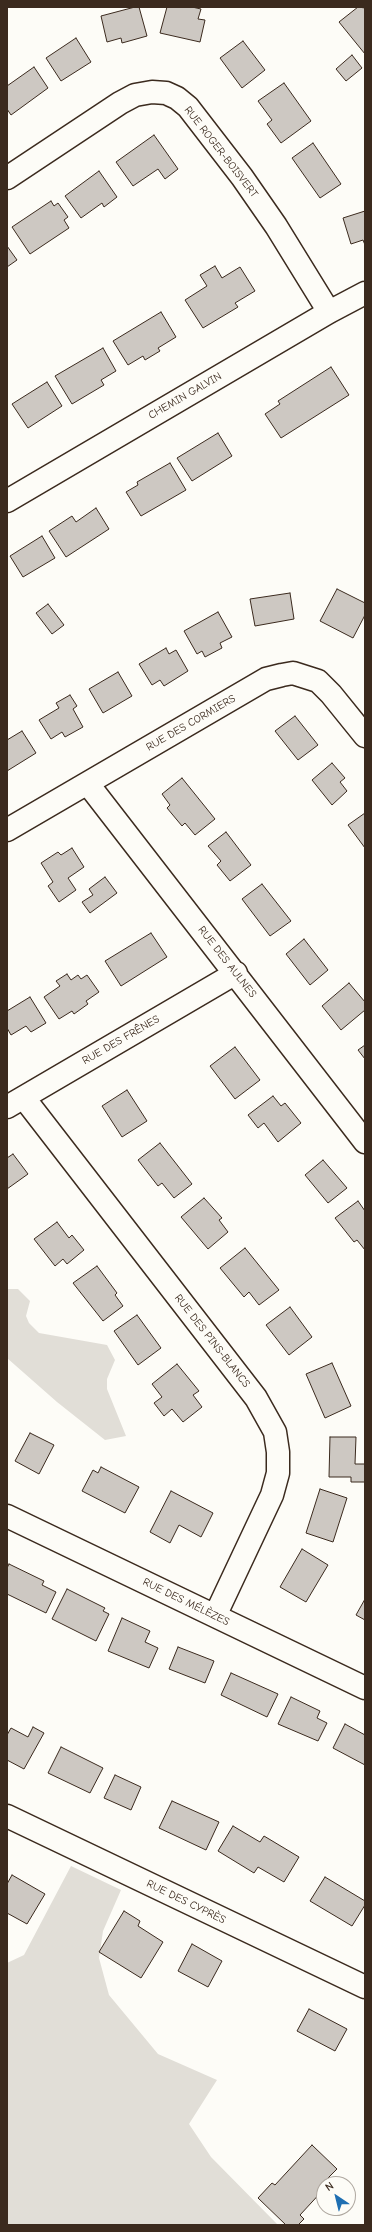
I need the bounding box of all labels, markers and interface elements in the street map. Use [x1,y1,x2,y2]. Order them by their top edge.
street label: RUE ROGER-BOISVERT [181,104,261,200]
street label: CHEMIN GALVIN [146,370,224,422]
street label: RUE DES CORMIERS [144,692,238,754]
street label: RUE DES AULNES [195,924,259,1000]
street label: RUE DES FRÊNES [80,1012,162,1068]
street label: RUE DES PINS-BLANCS [171,1292,253,1390]
street label: RUE DES MÉLÈZES [140,1575,232,1629]
street label: RUE DES CYPRÈS [144,1877,228,1927]
north arrow [316,2176,356,2216]
text: N [323,2179,336,2194]

